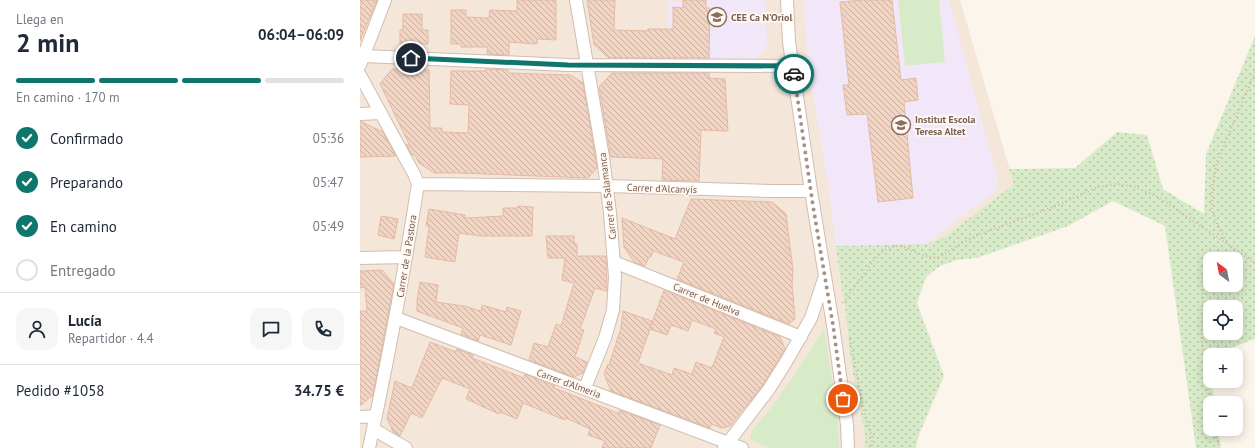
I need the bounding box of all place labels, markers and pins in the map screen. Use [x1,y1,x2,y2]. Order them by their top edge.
school or university icon: CEE Ca N'Oriol [706,6,728,28]
place label: CEE Ca N'Oriol [731,11,792,24]
pin [394,41,428,75]
place label: Institut Escola Teresa Altet [915,113,975,138]
school or university icon: Institut Escola Teresa Altet [890,114,912,136]
pin [826,382,860,416]

